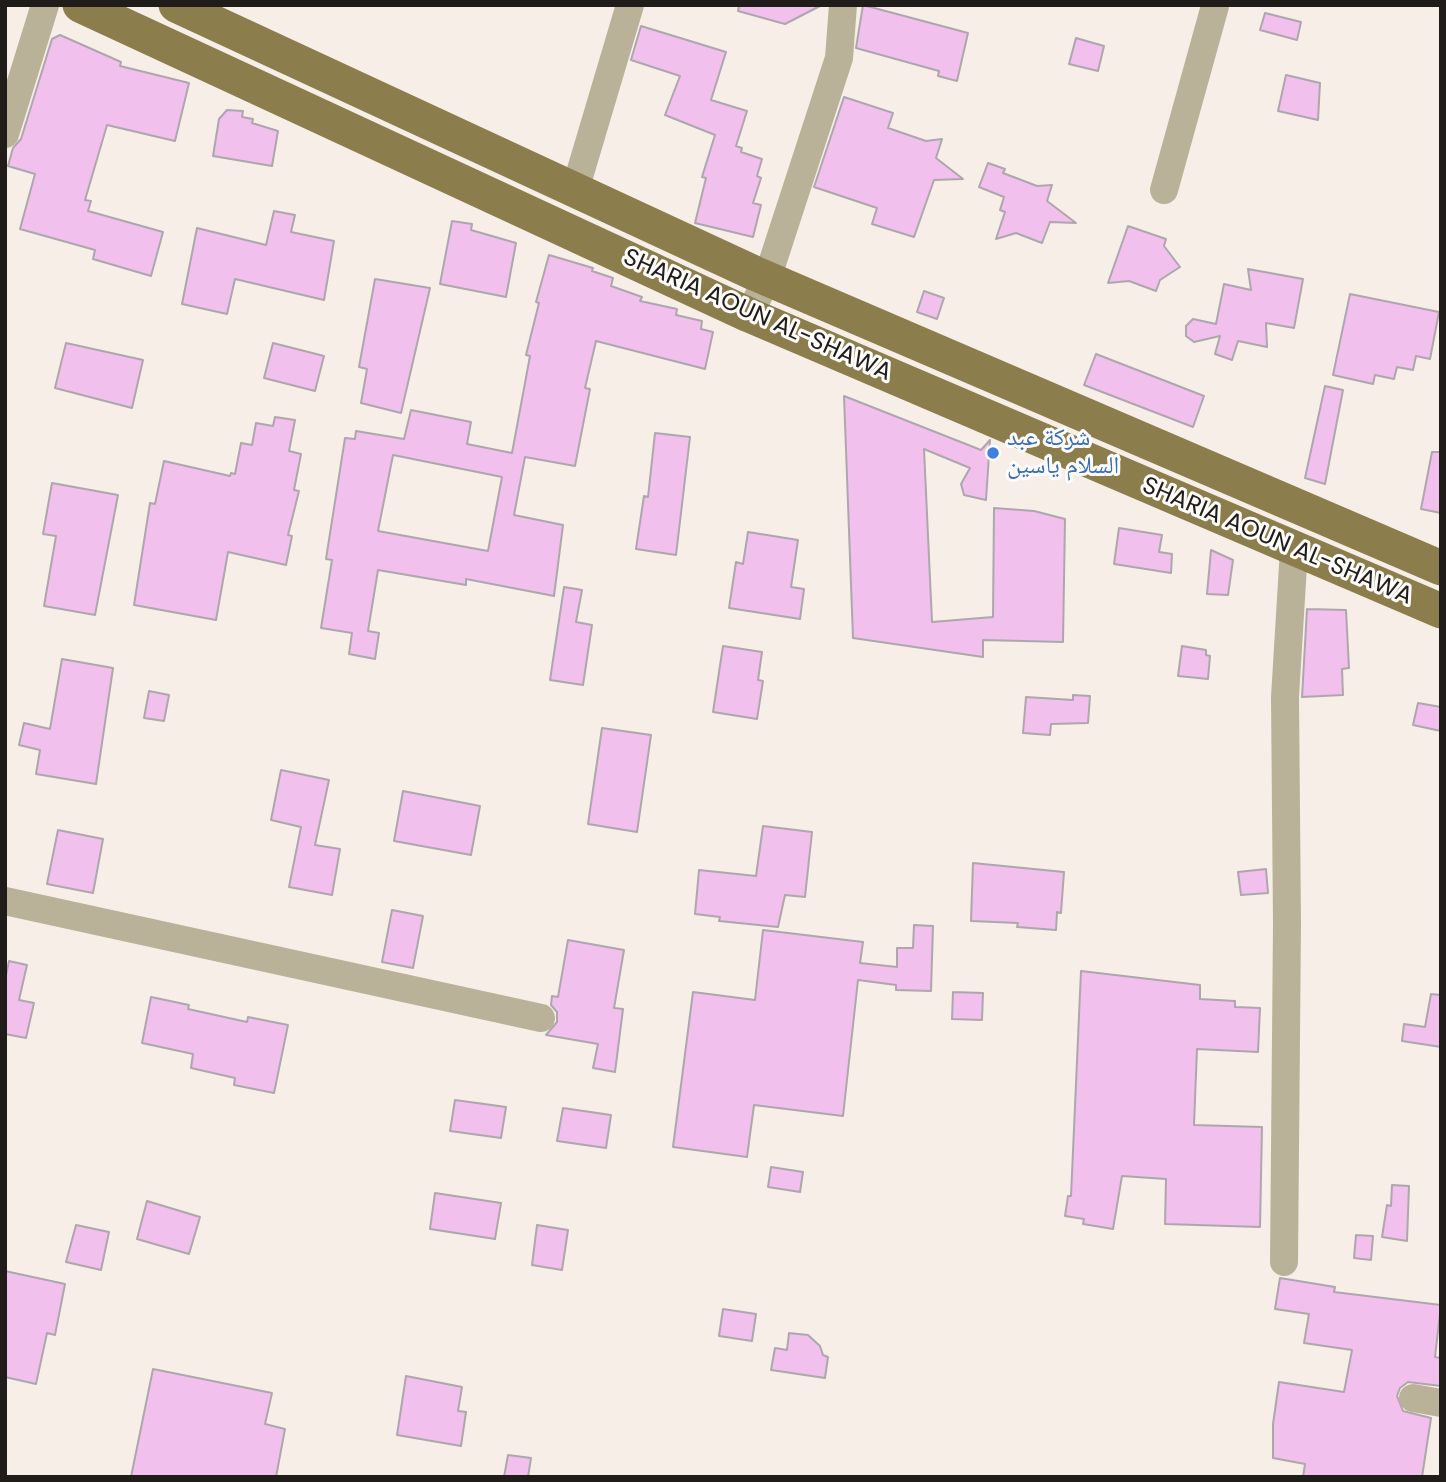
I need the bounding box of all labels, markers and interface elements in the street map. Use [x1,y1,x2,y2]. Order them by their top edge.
street label: SHARIA AOUN AL-SHAWA [618,244,896,388]
place label: شركة عبد السلام ياسين [1007,425,1119,481]
marker: شركة عبد السلام ياسين [985,445,1001,461]
street label: SHARIA AOUN AL-SHAWA [1138,472,1416,612]

